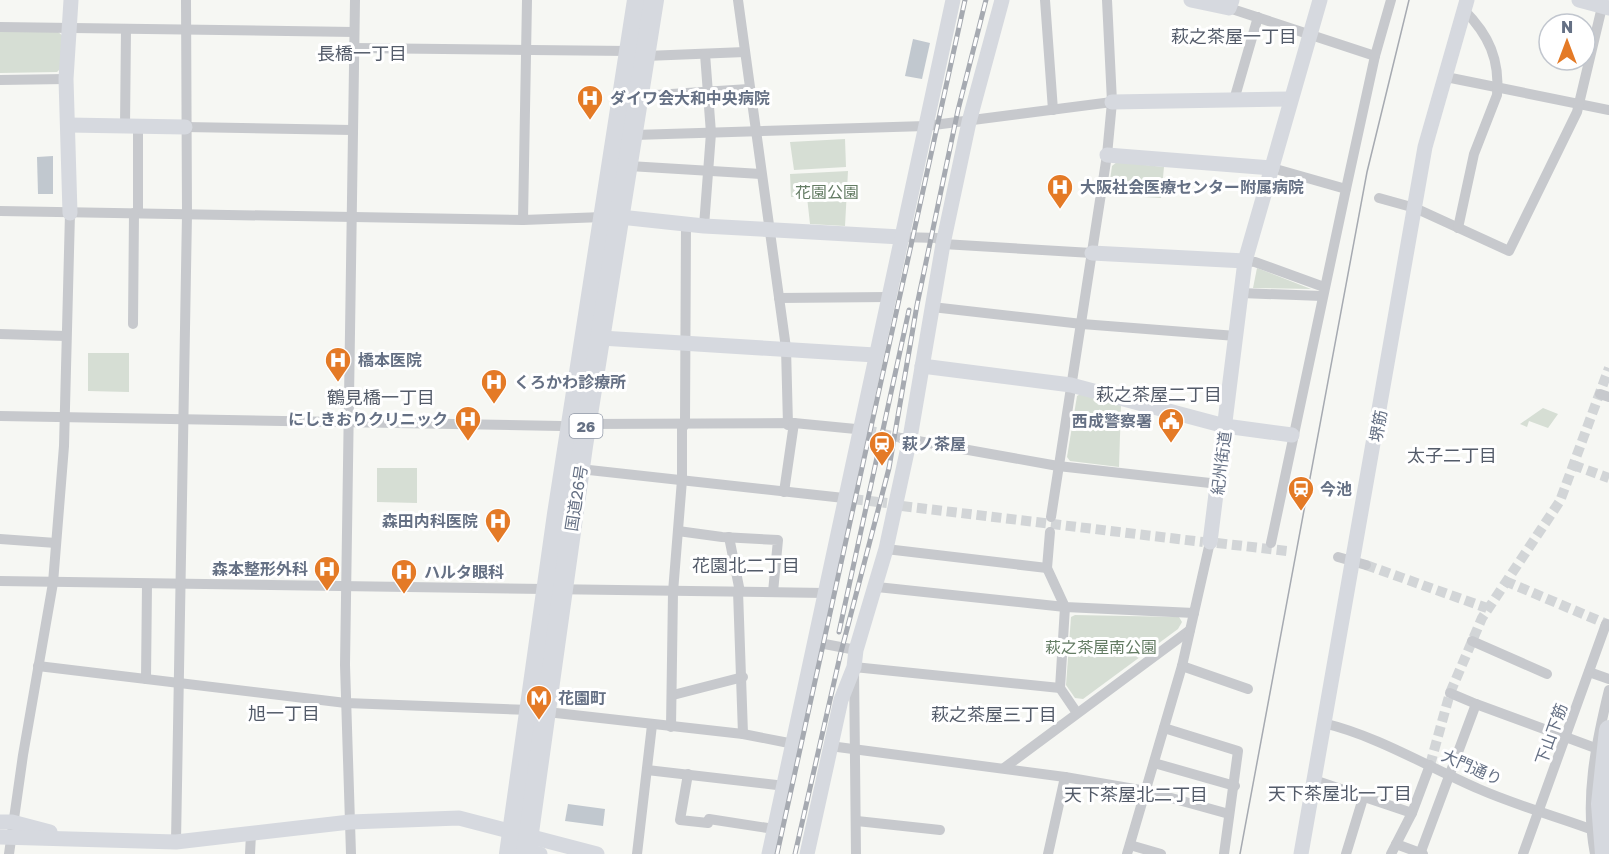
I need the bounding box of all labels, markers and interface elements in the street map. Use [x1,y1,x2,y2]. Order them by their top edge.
north arrow [1537,12,1597,72]
text: N [1561,17,1573,37]
district label: 萩之茶屋一丁目 [1171,25,1297,47]
district label: 長橋一丁目 [317,42,407,64]
hospital icon: ダイワ会大和中央病院 [575,83,605,121]
place label: ダイワ会大和中央病院 [610,88,770,108]
hospital icon: 大阪社会医療センター附属病院 [1045,172,1075,210]
place label: 大阪社会医療センター附属病院 [1080,177,1304,197]
park label: 花園公園 [795,182,859,202]
hospital icon: 橋本医院 [323,345,353,383]
place label: 橋本医院 [358,350,422,370]
hospital icon: くろかわ診療所 [479,367,509,405]
place label: くろかわ診療所 [514,372,626,392]
district label: 萩之茶屋二丁目 [1096,383,1222,405]
district label: 鶴見橋一丁目 [327,386,435,408]
hospital icon: にしきおりクリニック [453,404,483,442]
public building icon: 西成警察署 [1156,406,1186,444]
street label: 堺筋 [1365,408,1391,444]
place label: にしきおりクリニック [288,409,448,429]
place label: 西成警察署 [1072,411,1152,431]
road number: 26 [570,414,602,438]
station icon: 萩ノ茶屋 [867,429,897,467]
street label: 紀州街道 [1207,430,1235,496]
place label: 萩ノ茶屋 [902,434,966,454]
district label: 太子二丁目 [1407,444,1497,466]
street label: 国道26号 [561,463,591,533]
station icon: 今池 [1286,474,1316,512]
place label: 今池 [1320,479,1352,499]
hospital icon: 森田内科医院 [483,506,513,544]
place label: 森田内科医院 [382,511,478,531]
hospital icon: 森本整形外科 [312,554,342,592]
district label: 花園北二丁目 [692,554,800,576]
hospital icon: ハルタ眼科 [389,557,419,595]
place label: 森本整形外科 [212,559,308,579]
place label: ハルタ眼科 [424,562,504,582]
park label: 萩之茶屋南公園 [1045,637,1157,657]
metro station icon: 花園町 [524,683,554,721]
place label: 花園町 [558,688,606,708]
street label: 下山下筋 [1531,701,1571,767]
district label: 旭一丁目 [248,702,320,724]
district label: 萩之茶屋三丁目 [931,703,1057,725]
street label: 大門通り [1439,745,1505,789]
district label: 天下茶屋北一丁目 [1268,782,1412,804]
district label: 天下茶屋北二丁目 [1064,783,1208,805]

